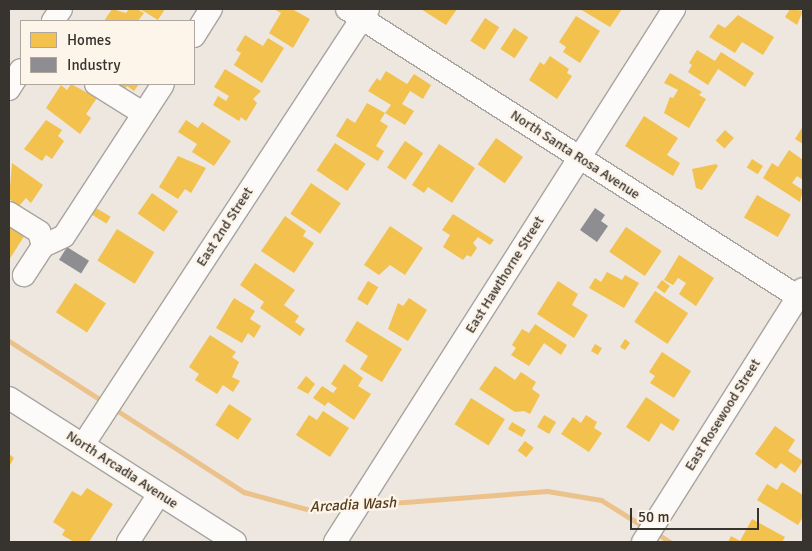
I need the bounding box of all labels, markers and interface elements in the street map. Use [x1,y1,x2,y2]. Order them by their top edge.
legend [20,20,195,85]
text: Homes [67,31,111,49]
text: Industry [67,56,120,74]
street label: North Santa Rosa Avenue [507,107,643,203]
street label: East 2nd Street [193,184,257,270]
street label: East Hawthorne Street [462,213,548,337]
street label: East Rosewood Street [682,356,764,474]
street label: North Arcadia Avenue [63,428,181,512]
water label: Arcadia Wash [309,494,397,516]
scale bar [632,498,761,530]
text: 50 m [638,508,669,526]

